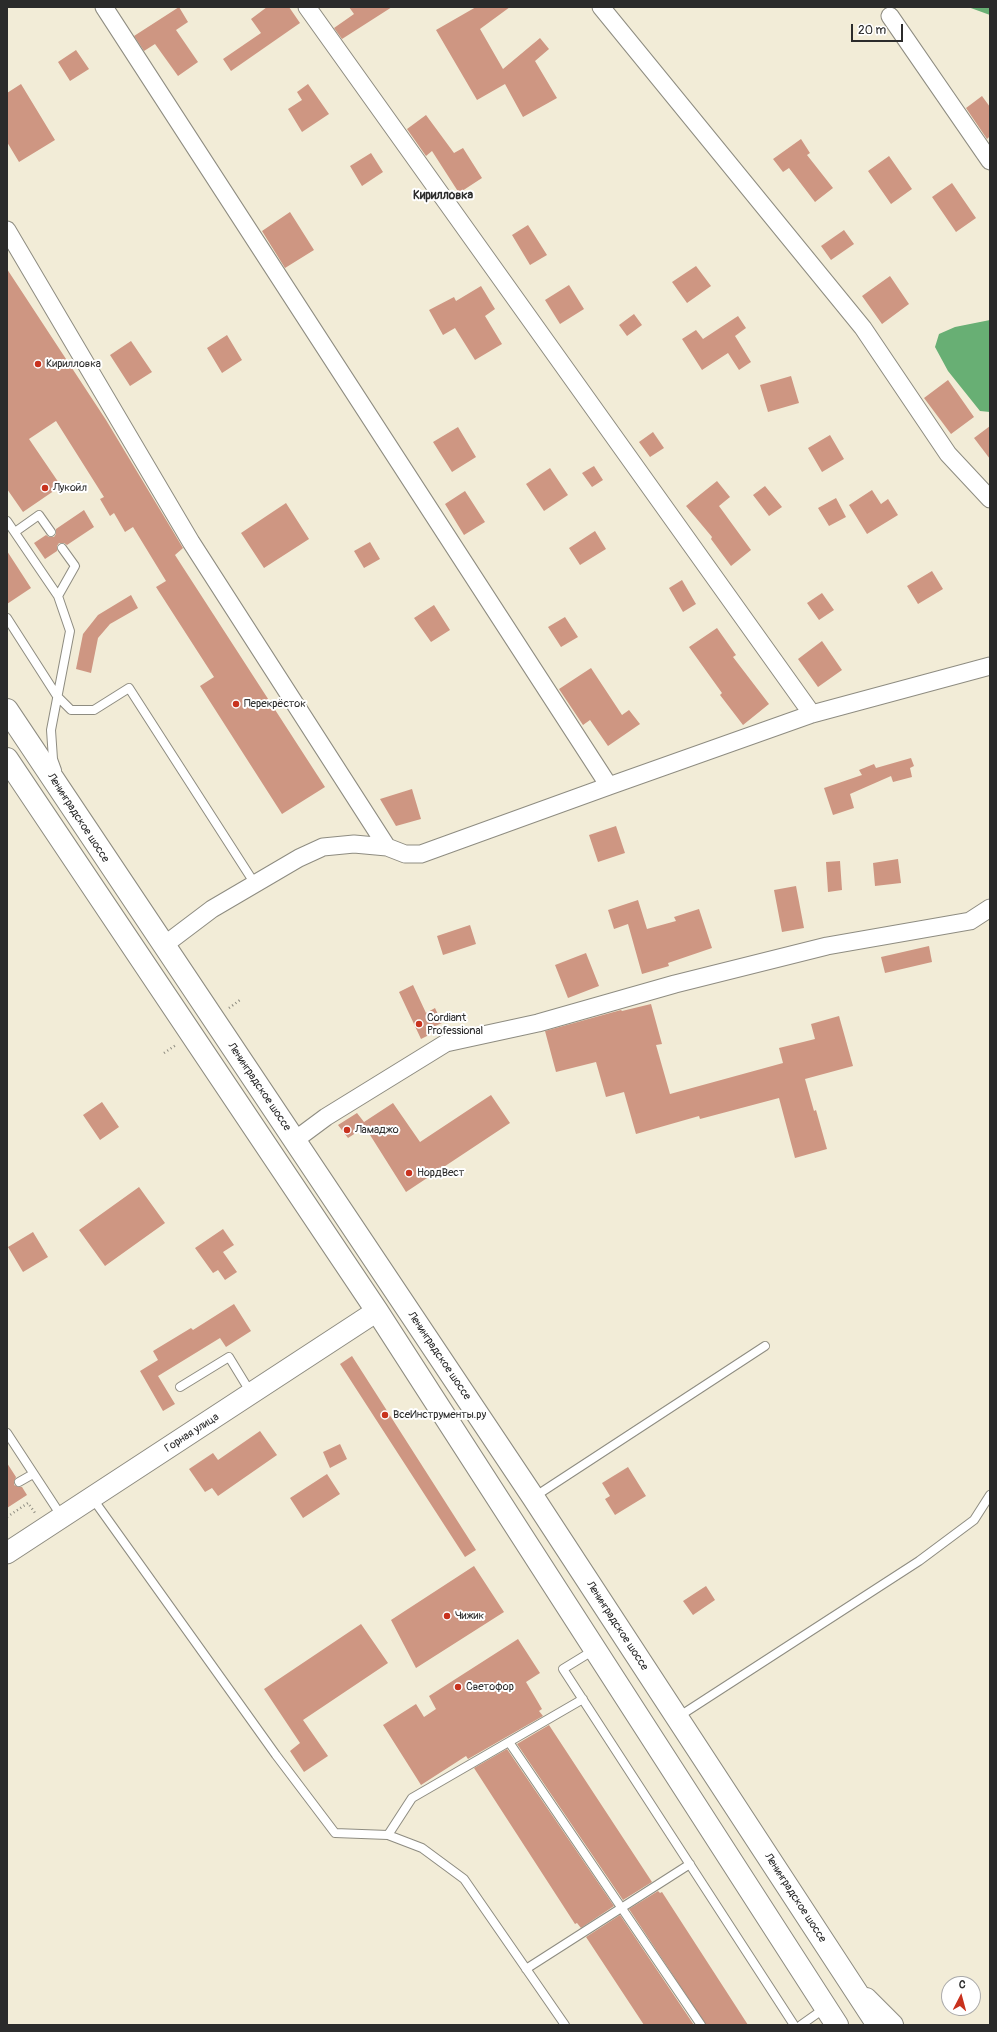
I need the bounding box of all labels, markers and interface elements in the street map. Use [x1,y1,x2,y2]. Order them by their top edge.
scale bar [853,16,905,42]
text: 20 m [858,23,886,38]
district label: Кирилловка [413,189,473,203]
place label: Кирилловка [46,357,101,371]
marker: Кирилловка [33,359,43,369]
place label: Лукойл [53,481,87,495]
marker: Лукойл [40,483,50,493]
place label: Перекрёсток [244,697,306,711]
marker: Перекрёсток [231,699,241,709]
street label: Ленинградское шоссе [44,771,112,865]
place label: Cordiant Professional [427,1011,483,1037]
marker: Cordiant Professional [414,1019,424,1029]
street label: Ленинградское шоссе [224,1040,294,1134]
place label: Ламаджо [355,1123,399,1137]
marker: Ламаджо [342,1125,352,1135]
place label: НордВест [417,1166,464,1180]
marker: НордВест [404,1168,414,1178]
street label: Ленинградское шоссе [404,1309,474,1403]
place label: ВсеИнструменты.ру [393,1408,486,1422]
marker: ВсеИнструменты.ру [380,1410,390,1420]
street label: Горная улица [162,1411,222,1455]
street label: Ленинградское шоссе [583,1579,651,1673]
place label: Чижик [455,1609,484,1623]
marker: Чижик [442,1611,452,1621]
place label: Светофор [466,1680,514,1694]
marker: Светофор [453,1682,463,1692]
street label: Ленинградское шоссе [761,1851,829,1945]
north arrow [941,1976,981,2016]
text: С [958,1978,966,1991]

